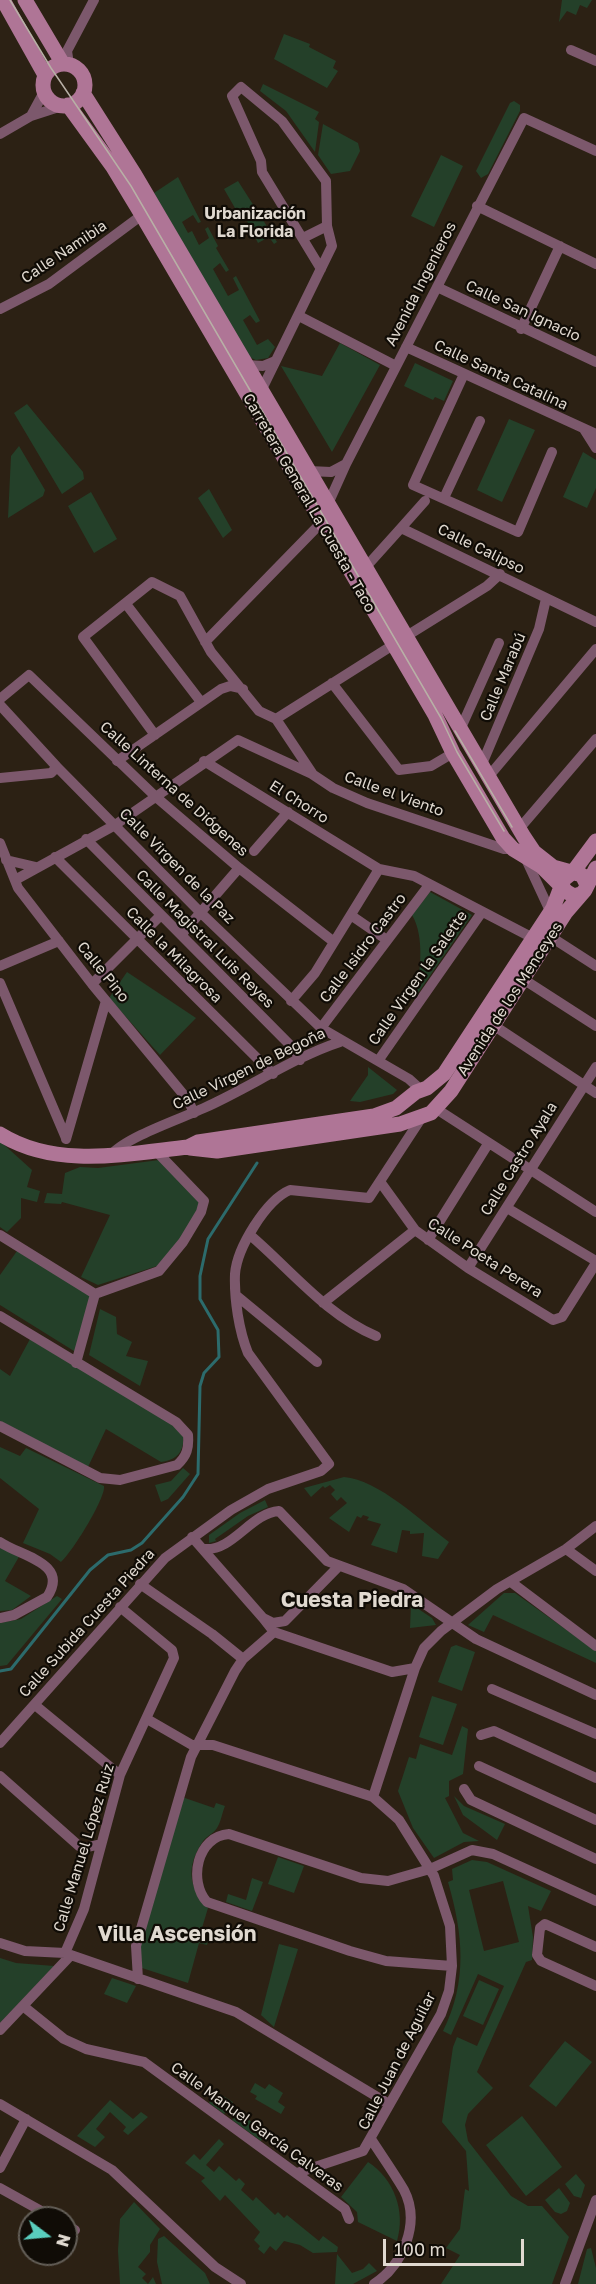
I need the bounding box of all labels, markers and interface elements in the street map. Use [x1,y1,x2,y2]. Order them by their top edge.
district label: Urbanización La Florida [204,204,306,242]
street label: Calle Namibia [18,217,110,287]
street label: Avenida Ingenieros [382,219,460,349]
street label: Calle San Ignacio [463,277,583,345]
street label: Calle Santa Catalina [431,336,571,414]
street label: Carretera General La Cuesta - Taco [239,390,379,616]
street label: Calle Calipso [435,520,527,578]
street label: Calle Marabú [476,630,530,724]
street label: Calle Linterna de Diógenes [96,718,252,860]
street label: Calle el Viento [342,768,446,820]
street label: El Chorro [266,777,332,827]
street label: Calle Virgen de la Paz [116,805,238,927]
street label: Calle Magistral Luis Reyes [132,866,278,1012]
street label: Calle Isidro Castro [316,890,410,1006]
street label: Calle la Milagrosa [122,903,226,1007]
street label: Calle Virgen la Salette [365,907,471,1049]
street label: Avenida de los Menceyes [453,919,567,1079]
street label: Calle Pino [73,938,133,1006]
street label: Calle Virgen de Begoña [170,1024,328,1114]
street label: Calle Castro Ayala [477,1099,561,1219]
street label: Calle Poeta Perera [424,1214,546,1302]
street label: Calle Subida Cuesta Piedra [15,1545,159,1701]
district label: Cuesta Piedra [281,1587,423,1613]
street label: Calle Manuel López Ruiz [50,1762,118,1934]
district label: Villa Ascensión [98,1921,256,1947]
street label: Calle Juan de Aguilar [354,1989,440,2133]
street label: Calle Manuel García Calveras [167,2058,347,2196]
north arrow [18,2206,78,2266]
scale bar [386,2227,527,2265]
text: N [52,2232,75,2249]
text: 100 m [394,2238,445,2260]

